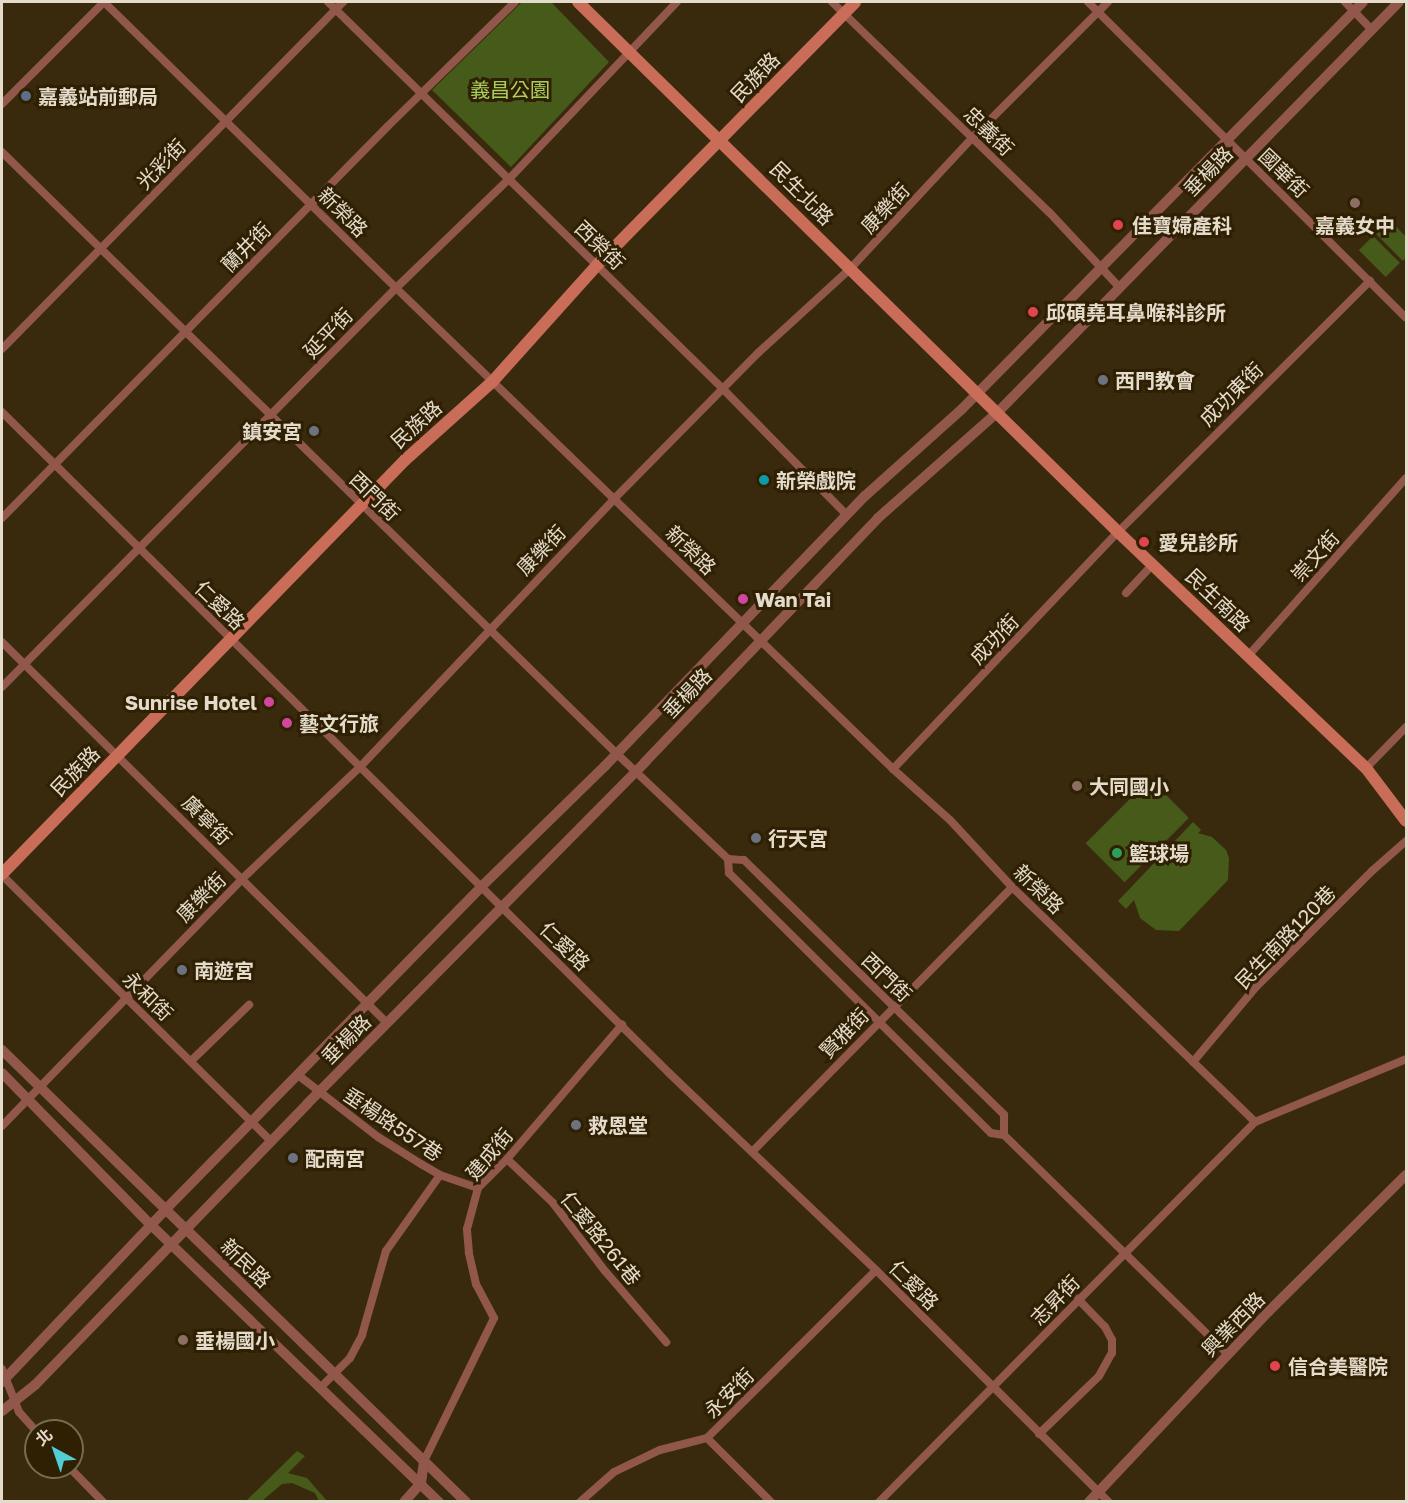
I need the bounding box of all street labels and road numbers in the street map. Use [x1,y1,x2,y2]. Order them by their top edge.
street label: 民族路 [726,47,784,107]
street label: 忠義街 [959,102,1019,160]
street label: 光彩街 [132,134,190,194]
street label: 垂楊路 [1179,141,1237,201]
street label: 國華街 [1254,144,1314,202]
street label: 民生北路 [765,156,839,230]
street label: 康樂街 [856,178,914,238]
street label: 新榮路 [313,182,373,242]
street label: 西榮街 [570,216,630,274]
street label: 蘭井街 [216,217,276,277]
street label: 延平街 [299,303,357,363]
street label: 成功東街 [1194,357,1268,431]
street label: 民族路 [386,395,446,453]
street label: 西門街 [345,467,405,525]
street label: 康樂街 [512,520,570,580]
street label: 新榮路 [661,521,721,579]
street label: 崇文街 [1286,526,1344,586]
street label: 民生南路 [1181,564,1255,636]
street label: 仁愛路 [190,576,250,634]
street label: 成功街 [965,609,1023,669]
street label: 垂楊路 [658,663,716,723]
street label: 民族路 [46,741,104,801]
street label: 廣寧街 [177,790,237,850]
street label: 新榮路 [1009,860,1069,918]
street label: 康樂街 [171,867,231,927]
street label: 民生南路120巷 [1230,881,1340,993]
street label: 仁愛路 [535,917,595,975]
street label: 西門街 [857,948,917,1006]
street label: 永和街 [118,967,178,1025]
street label: 賢雅街 [815,1003,873,1063]
street label: 垂楊路 [316,1009,376,1069]
street label: 垂楊路557巷 [339,1082,447,1166]
street label: 建成街 [461,1123,517,1185]
street label: 仁愛路261巷 [556,1186,646,1290]
street label: 新民路 [216,1234,276,1292]
street label: 仁愛路 [884,1255,944,1315]
street label: 志昇街 [1026,1270,1084,1330]
street label: 興業西路 [1197,1287,1269,1361]
street label: 永安街 [699,1363,759,1423]

